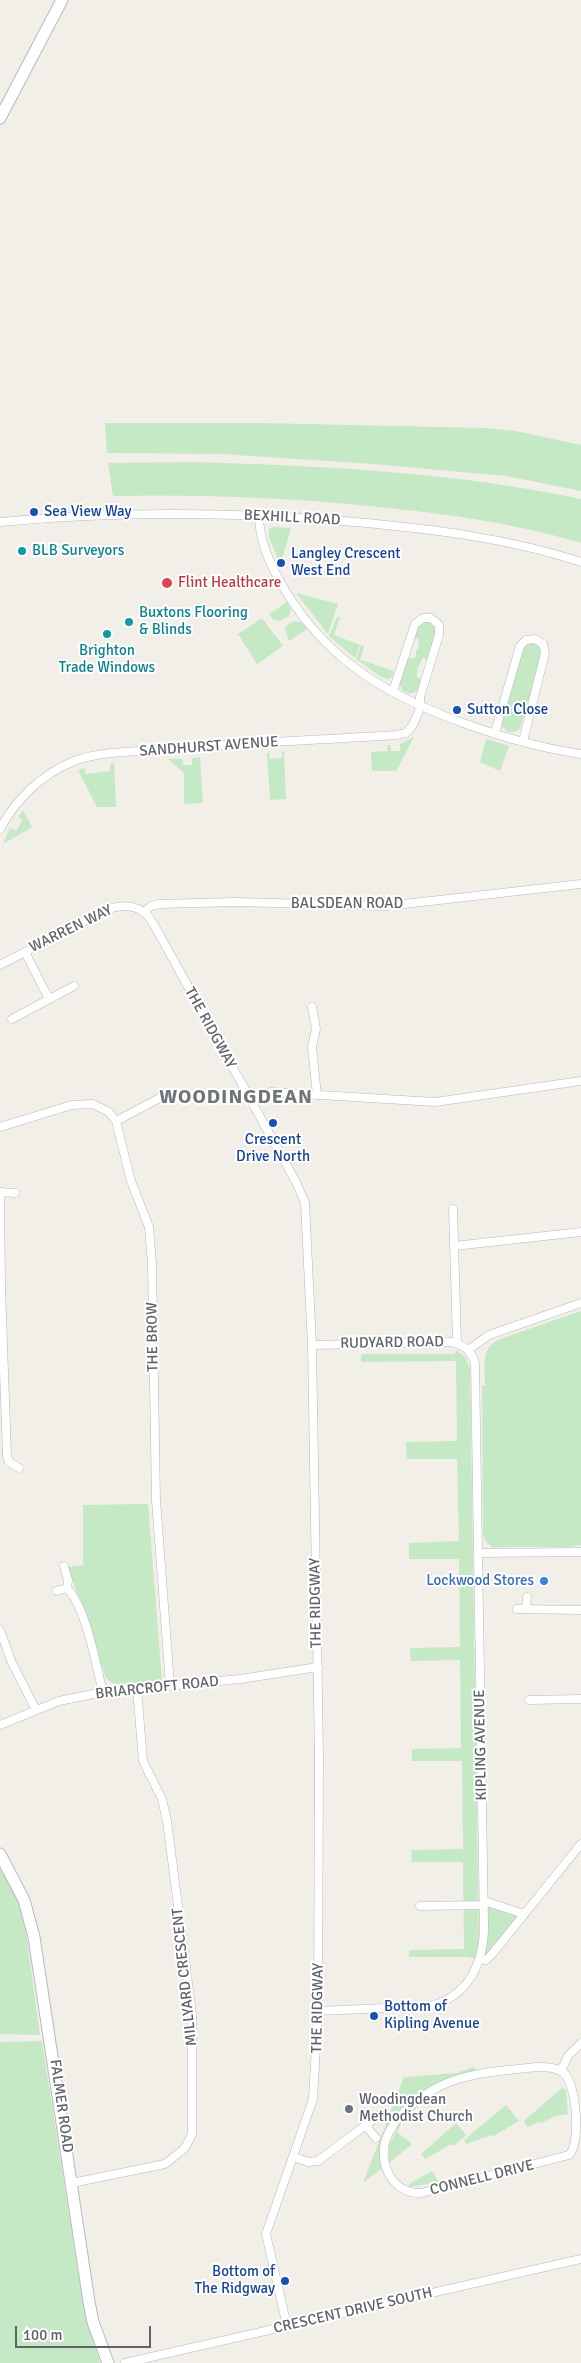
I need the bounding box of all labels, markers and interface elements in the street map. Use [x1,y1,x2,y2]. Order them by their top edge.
place label: Sea View Way [44,503,132,521]
marker: Sea View Way [28,506,40,518]
street label: BEXHILL ROAD [243,506,341,530]
place label: BLB Surveyors [32,542,124,560]
marker: BLB Surveyors [16,545,28,557]
place label: Langley Crescent West End [291,545,401,580]
marker: Langley Crescent West End [275,557,287,569]
place label: Flint Healthcare [178,574,281,592]
marker: Flint Healthcare [160,576,174,590]
place label: Buxtons Flooring & Blinds [139,604,248,639]
marker: Buxtons Flooring & Blinds [123,616,135,628]
marker: Brighton Trade Windows [101,628,113,640]
place label: Brighton Trade Windows [59,642,155,677]
place label: Sutton Close [467,701,548,719]
marker: Sutton Close [451,704,463,716]
street label: SANDHURST AVENUE [139,733,279,761]
street label: BALSDEAN ROAD [291,895,403,913]
street label: WARREN WAY [27,901,115,957]
street label: THE RIDGWAY [180,984,240,1072]
district label: WOODINGDEAN [158,1086,314,1110]
marker: Crescent Drive North [267,1117,279,1129]
place label: Crescent Drive North [236,1131,310,1166]
street label: THE BROW [143,1302,163,1372]
street label: RUDYARD ROAD [340,1333,444,1353]
street label: THE RIDGWAY [306,1558,326,1648]
place label: Lockwood Stores [426,1572,534,1590]
marker: Lockwood Stores [538,1575,550,1587]
street label: BRIARCROFT ROAD [94,1673,220,1703]
street label: KIPLING AVENUE [471,1689,491,1801]
street label: MILLYARD CRESCENT [169,1907,201,2047]
street label: THE RIDGWAY [308,1963,328,2053]
place label: Bottom of Kipling Avenue [384,1998,480,2033]
marker: Bottom of Kipling Avenue [368,2010,380,2022]
street label: FALMER ROAD [46,2058,76,2154]
place label: Woodingdean Methodist Church [359,2091,473,2126]
marker: Woodingdean Methodist Church [343,2103,355,2115]
street label: CONNELL DRIVE [428,2156,536,2200]
place label: Bottom of The Ridgway [195,2263,275,2298]
marker: Bottom of The Ridgway [279,2275,291,2287]
street label: CRESCENT DRIVE SOUTH [272,2284,434,2338]
scale bar [18,2316,154,2348]
text: 100 m [23,2326,63,2344]

